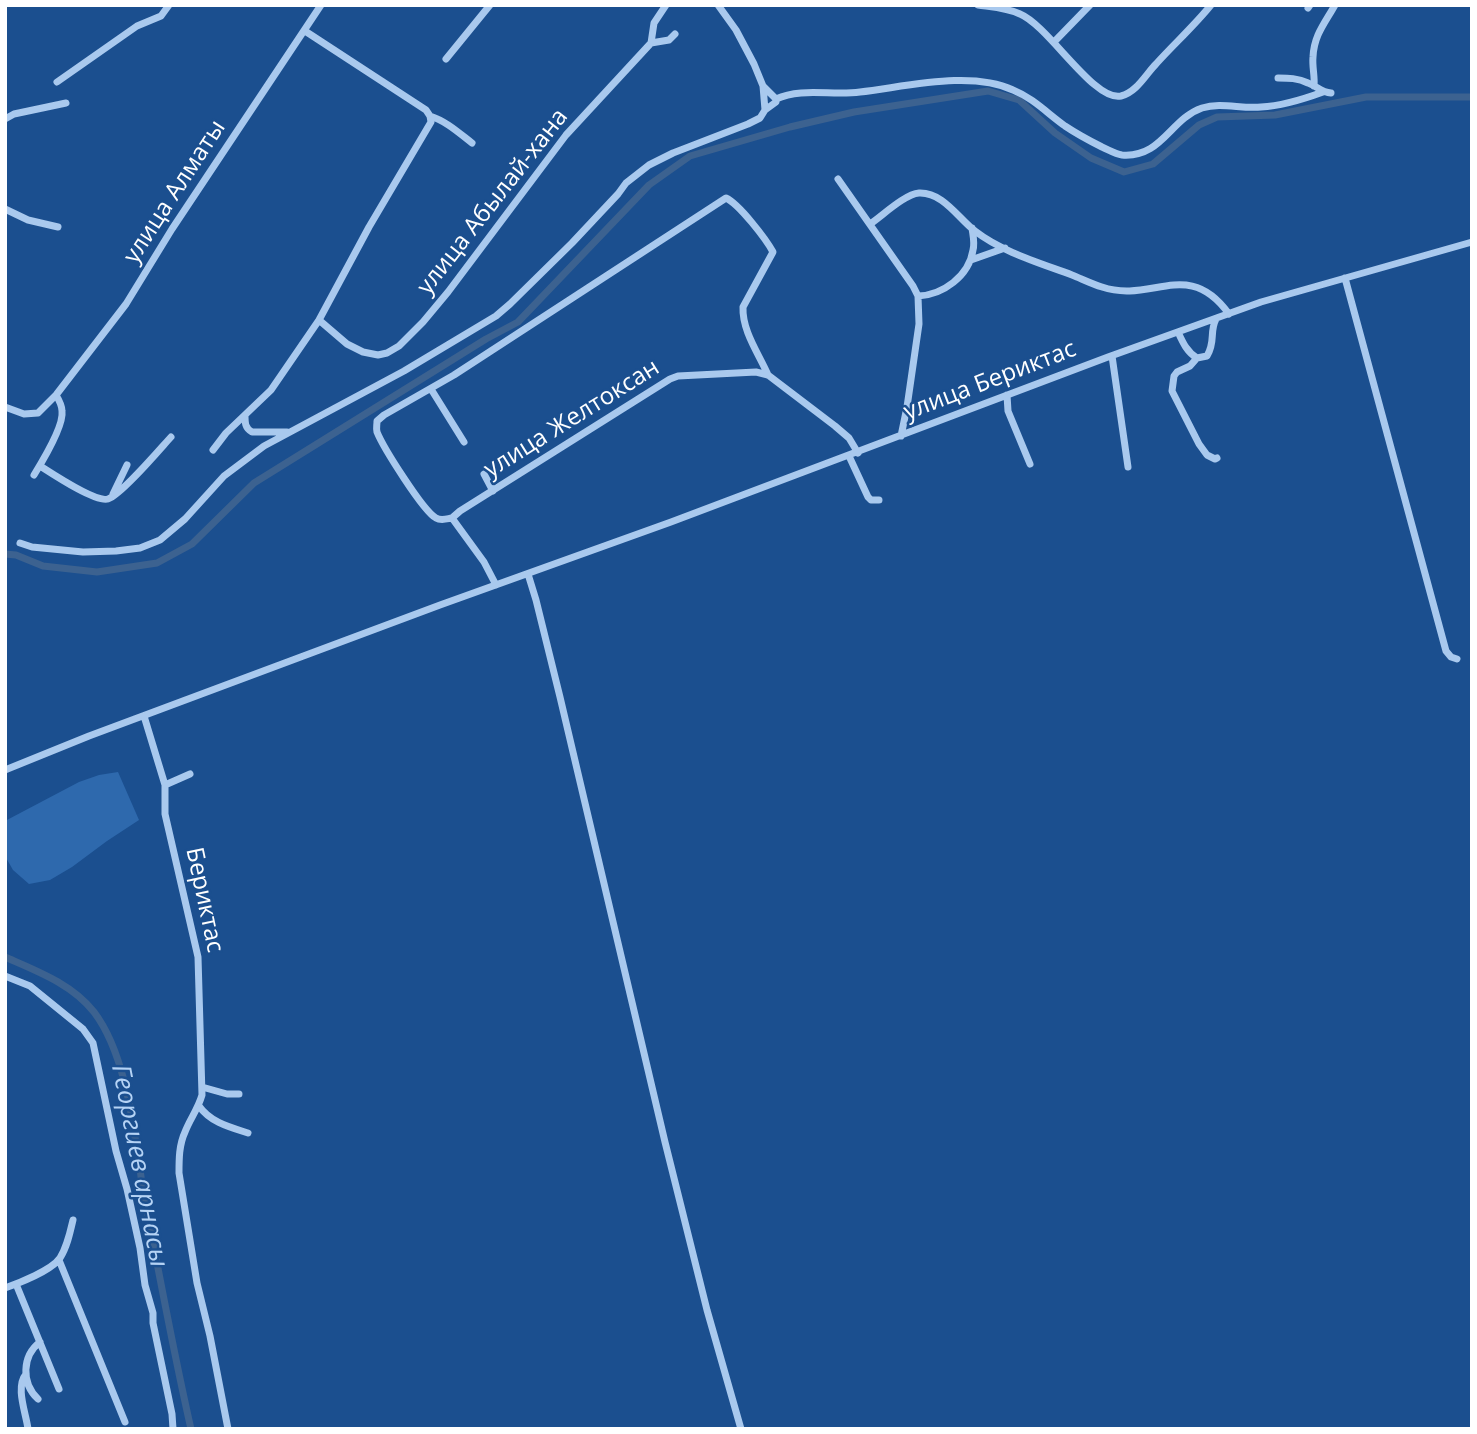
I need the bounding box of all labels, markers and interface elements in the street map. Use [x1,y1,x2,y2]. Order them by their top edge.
street label: улица Абылай-хана [411,103,575,301]
street label: улица Алматы [118,115,232,269]
street label: улица Бериктас [900,335,1080,427]
street label: улица Желтоксан [479,353,665,485]
street label: Бериктас [179,845,229,955]
water label: Георгиев арнасы [104,1062,174,1270]

